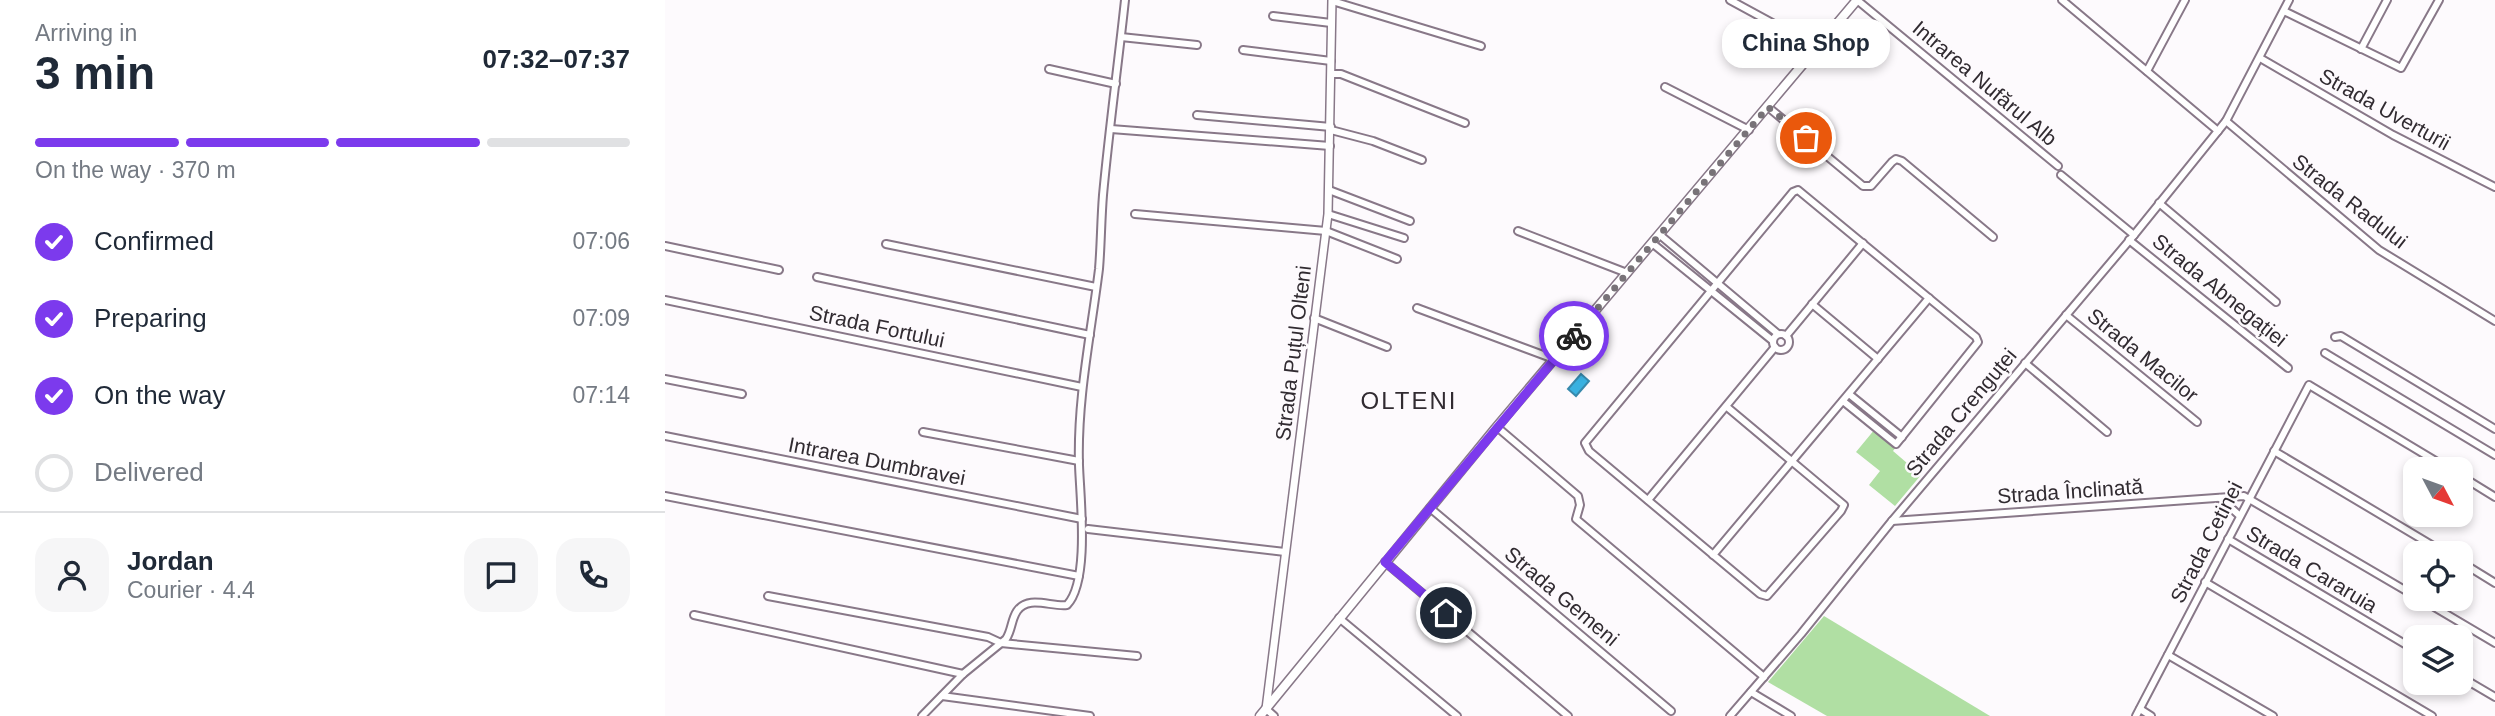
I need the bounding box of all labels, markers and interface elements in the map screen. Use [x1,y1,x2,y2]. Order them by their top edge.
street label: Intrarea Nufărul Alb [1908,16,2062,150]
callout: China Shop [1722,19,1890,68]
text: Arriving in [35,20,137,46]
text: China Shop [1742,30,1870,56]
text: 07:32–07:37 [483,44,630,74]
text: 3 min [35,47,155,99]
street label: Strada Uverturii [2316,64,2454,154]
pin [1776,108,1836,168]
icon: bag [1787,119,1825,157]
street label: Strada Radului [2288,149,2412,253]
text: On the way · 370 m [35,157,236,183]
icon: check [35,223,73,261]
text: Confirmed [94,226,214,256]
text: 07:06 [572,228,630,254]
street label: Strada Abnegației [2148,229,2292,351]
street label: Strada Puțul Olteni [1271,264,1315,442]
icon: check [35,300,73,338]
street label: Strada Fortului [807,300,947,352]
courier [1539,301,1609,371]
text: Preparing [94,303,207,333]
street label: Strada Macilor [2083,303,2203,407]
text: 07:09 [572,305,630,331]
icon: bike [1555,317,1593,355]
street label: Strada Crenguței [1901,344,2021,480]
icon: check [35,377,73,415]
text: On the way [94,380,226,410]
text: 07:14 [572,382,630,408]
district label: OLTENI [1361,387,1457,414]
street label: Intrarea Dumbravei [787,433,967,489]
text: Delivered [94,457,204,487]
north arrow [2403,457,2473,527]
map controls [2403,457,2473,695]
street label: Strada Înclinată [1996,474,2144,508]
street label: Strada Cetinei [2166,477,2246,607]
street label: Strada Cararuia [2243,521,2382,617]
button: person [35,538,109,612]
button: chat [464,538,538,612]
button: phone [556,538,630,612]
button: locate [2403,541,2473,611]
street label: Strada Gemeni [1501,542,1623,650]
text: Jordan [127,546,214,576]
text: Courier · 4.4 [127,577,255,603]
pin [1416,583,1476,643]
icon: home [1427,594,1465,632]
button: layers [2403,625,2473,695]

